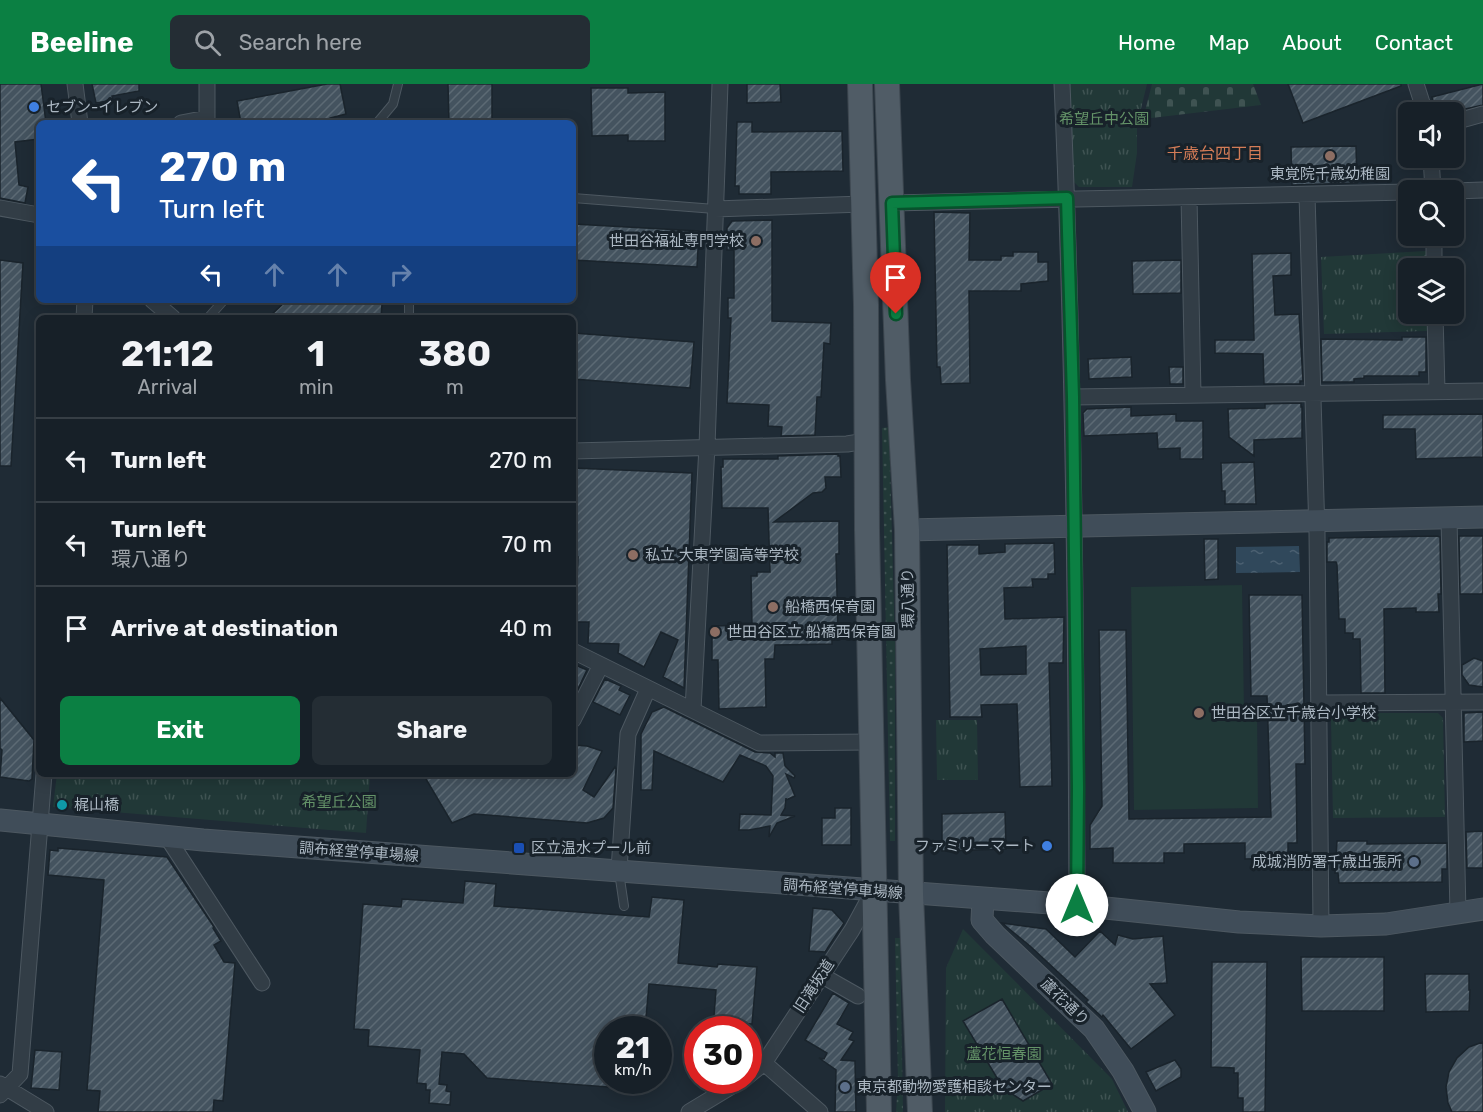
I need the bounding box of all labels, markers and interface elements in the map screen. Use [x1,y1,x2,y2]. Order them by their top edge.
search box [170,15,590,69]
text: Beeline [30,26,134,59]
icon: search [191,26,224,59]
text: Search here [239,29,362,56]
text: Home [1118,30,1175,55]
text: Map [1208,30,1249,55]
text: About [1282,30,1342,55]
text: Contact [1375,30,1453,55]
place label: セブン-イレブン [46,98,158,116]
marker: セブン-イレブン [27,100,41,114]
map controls [1398,102,1464,324]
button: sound [1398,102,1464,168]
park label: 希望丘中公園 [1059,110,1149,128]
text: 270 m [159,142,286,192]
icon: left [60,144,138,222]
district label: 千歳台四丁目 [1167,144,1263,163]
marker: 東覚院千歳幼稚園 [1323,149,1337,163]
place label: 東覚院千歳幼稚園 [1270,165,1390,183]
button: search [1398,180,1464,246]
text: Turn left [159,193,264,225]
place label: 世田谷福祉専門学校 [609,232,744,250]
marker: 世田谷福祉専門学校 [749,234,763,248]
pin [870,252,921,314]
icon: left [195,258,228,291]
icon: ahead [258,258,291,291]
icon: ahead [321,258,354,291]
icon: right [384,258,417,291]
button: layers [1398,258,1464,324]
icon: arrive [879,261,912,294]
text: 21:12 [121,332,214,375]
text: 1 [307,332,325,375]
text: 380 [419,332,491,375]
text: Arrival [137,375,197,399]
text: min [299,375,334,399]
text: m [446,375,464,399]
icon: left [60,444,93,477]
text: Turn left [111,447,206,474]
text: 270 m [489,447,552,474]
text: Turn left [111,516,206,543]
icon: left [60,528,93,561]
text: 70 m [502,531,552,558]
place label: 私立 大東学園高等学校 [645,546,799,564]
text: 環八通り [111,547,191,571]
marker: 私立 大東学園高等学校 [626,548,640,562]
street label: 環八通り [898,568,918,628]
place label: 船橋西保育園 [785,598,875,616]
marker: 船橋西保育園 [766,600,780,614]
icon: arrive [60,612,93,645]
text: Arrive at destination [111,615,338,642]
text: 40 m [499,615,552,642]
place label: 世田谷区立 船橋西保育園 [727,623,896,641]
marker: 世田谷区立 船橋西保育園 [708,625,722,639]
button: Exit [60,696,300,765]
button: Share [312,696,552,765]
place label: 世田谷区立千歳台小学校 [1211,704,1376,722]
marker: 世田谷区立千歳台小学校 [1192,706,1206,720]
park label: 希望丘公園 [301,793,377,811]
place label: 梶山橋 [74,796,119,814]
marker: 梶山橋 [55,798,69,812]
place label: ファミリーマート [915,837,1035,855]
street label: 調布経堂停車場線 [299,839,419,865]
place label: 区立温水プール前 [531,839,651,857]
marker: ファミリーマート [1040,839,1054,853]
marker: 区立温水プール前 [512,841,526,855]
place label: 成城消防署千歳出張所 [1252,853,1402,871]
marker: 成城消防署千歳出張所 [1407,855,1421,869]
position arrow [1045,873,1109,937]
street label: 調布経堂停車場線 [783,876,903,902]
street label: 旧滝坂道 [790,956,838,1016]
street label: 蘆花通り [1037,975,1093,1029]
speed limit sign: 30 [684,1016,762,1094]
text: 21 [616,1030,650,1066]
park label: 蘆花恒春園 [966,1045,1042,1063]
text: km/h [614,1061,652,1079]
place label: 東京都動物愛護相談センター [857,1078,1052,1096]
marker: 東京都動物愛護相談センター [838,1080,852,1094]

